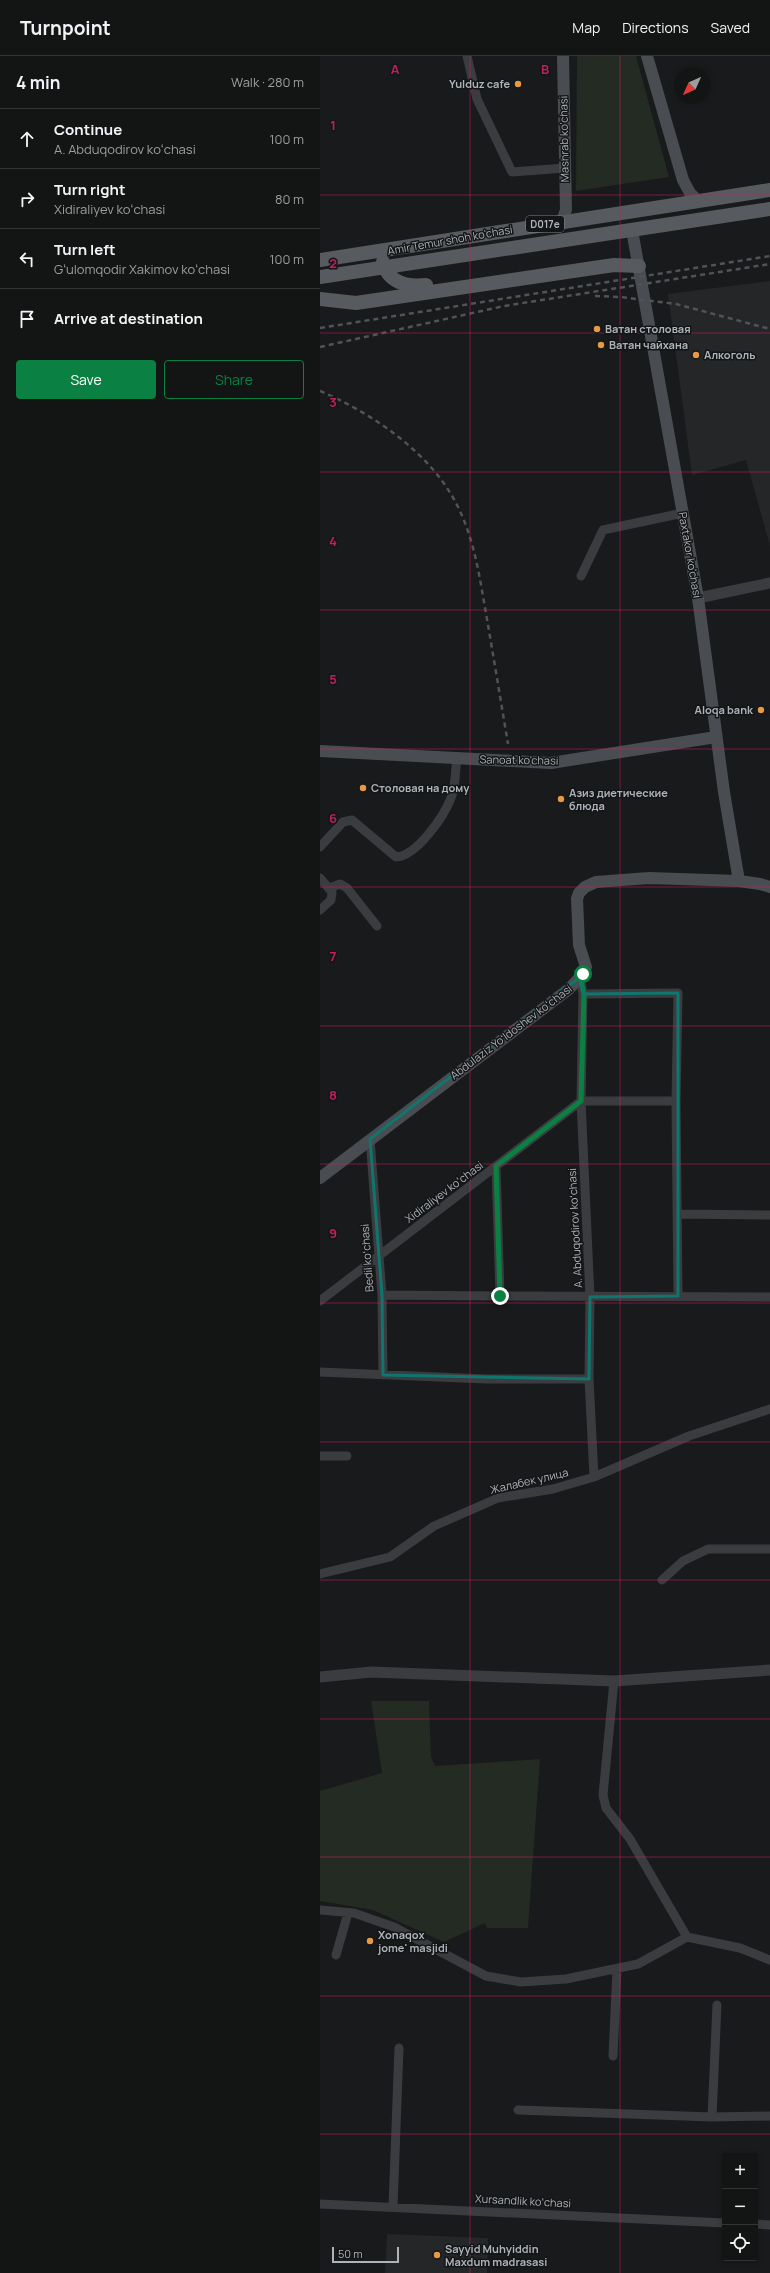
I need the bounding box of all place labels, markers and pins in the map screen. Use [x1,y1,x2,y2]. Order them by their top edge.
place label: Yulduz cafe [449,76,510,91]
marker: Yulduz cafe [513,79,523,89]
place label: Ватан столовая [605,321,691,336]
marker: Ватан столовая [592,324,602,334]
place label: Ватан чайхана [609,337,688,352]
marker: Ватан чайхана [596,340,606,350]
place label: Алкоголь [704,347,756,362]
marker: Алкоголь [691,350,701,360]
place label: Aloqa bank [695,702,754,717]
marker: Aloqa bank [756,705,766,715]
place label: Столовая на дому [371,780,470,795]
marker: Столовая на дому [358,783,368,793]
place label: Азиз диетические блюда [569,785,668,813]
marker: Азиз диетические блюда [556,794,566,804]
place label: Xonaqox jome' masjidi [377,1927,448,1955]
marker: Xonaqox jome' masjidi [365,1936,375,1946]
place label: Sayyid Muhyiddin Maxdum madrasasi [445,2241,547,2269]
marker: Sayyid Muhyiddin Maxdum madrasasi [432,2250,442,2260]

